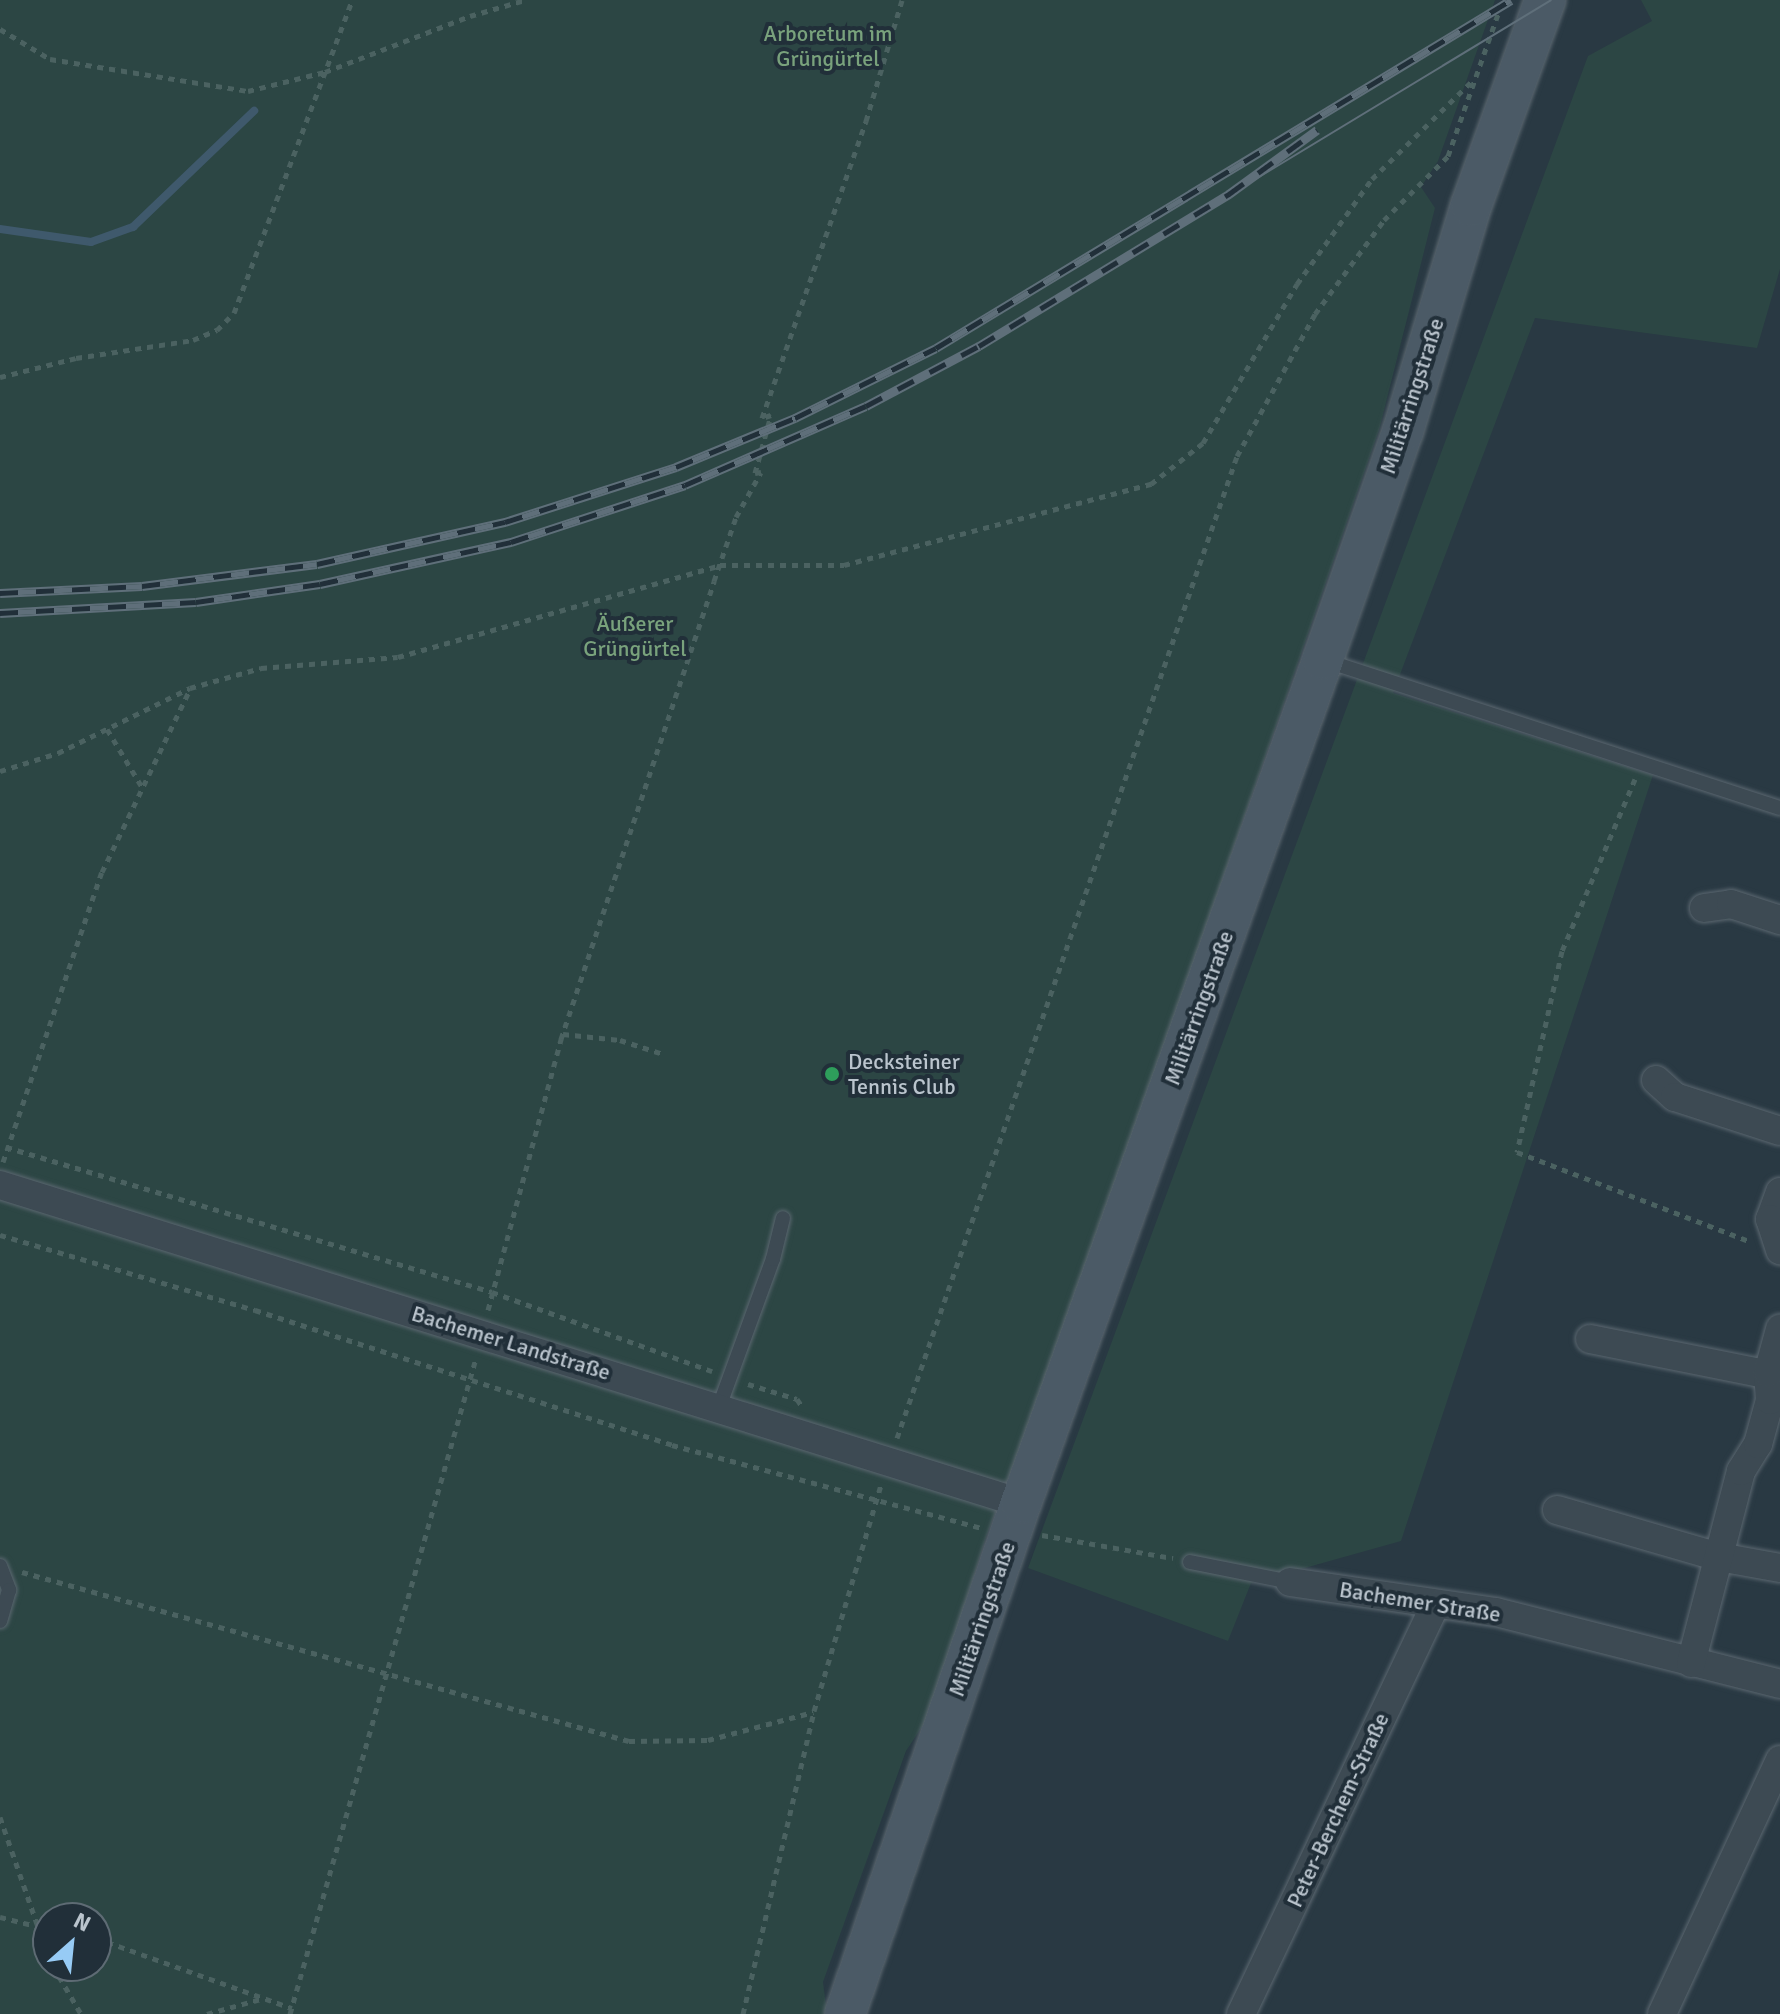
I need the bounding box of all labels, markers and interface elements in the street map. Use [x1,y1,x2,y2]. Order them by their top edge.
park label: Arboretum im Grüngürtel [764,20,892,72]
street label: Militärringstraße [1374,315,1450,477]
park label: Äußerer Grüngürtel [583,610,687,662]
street label: Militärringstraße [1159,927,1239,1089]
place label: Decksteiner Tennis Club [848,1048,960,1100]
marker: Decksteiner Tennis Club [823,1065,841,1083]
street label: Bachemer Landstraße [408,1300,614,1386]
street label: Militärringstraße [943,1538,1021,1700]
street label: Bachemer Straße [1337,1576,1503,1628]
street label: Peter-Berchem-Straße [1281,1709,1395,1911]
north arrow [32,1902,112,1982]
text: N [69,1906,95,1937]

